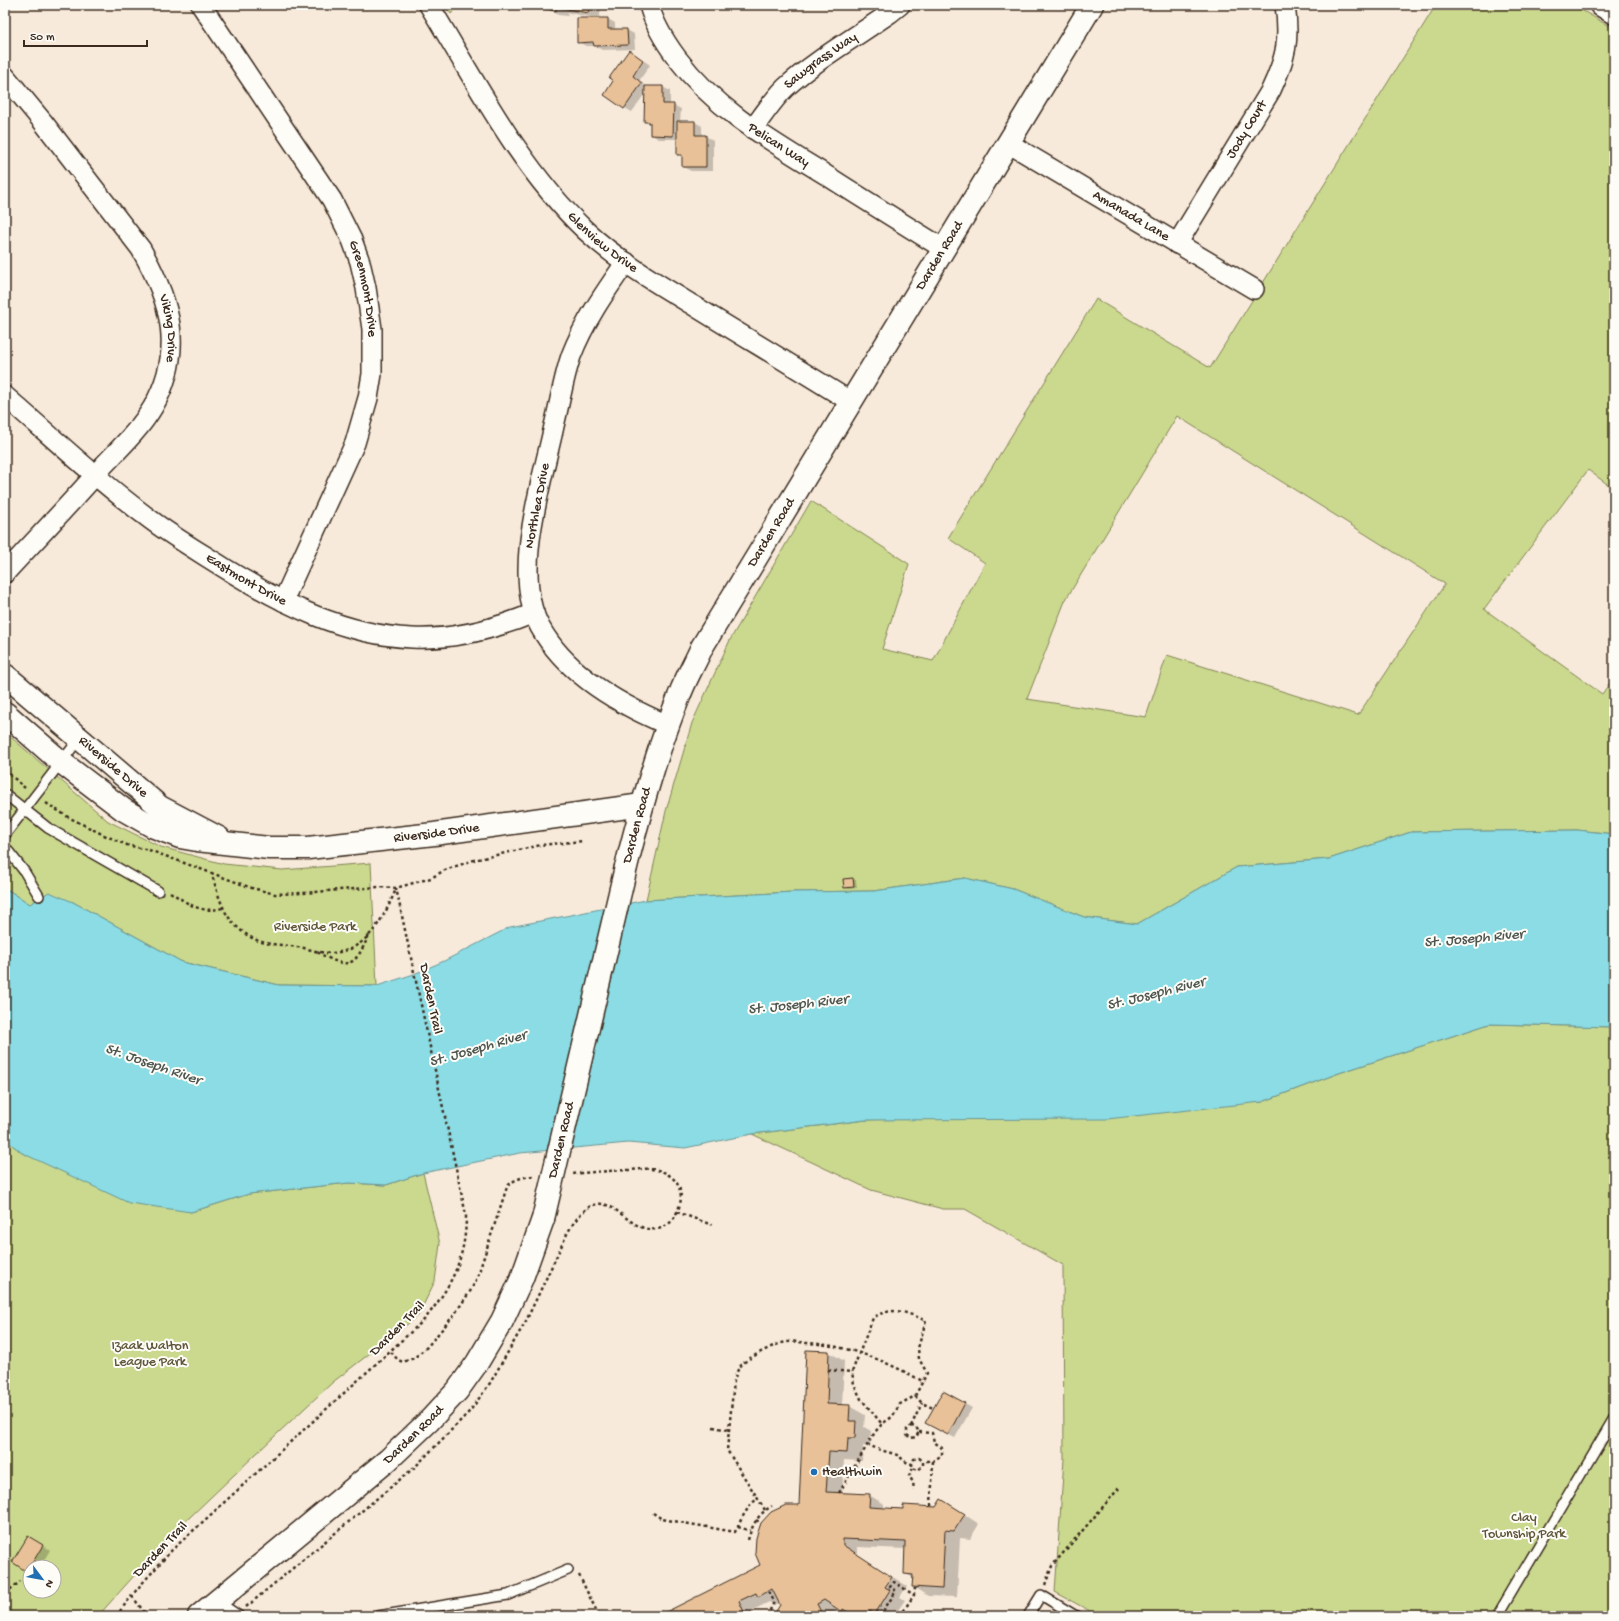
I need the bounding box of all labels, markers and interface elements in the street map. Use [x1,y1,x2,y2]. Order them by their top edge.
scale bar [24,22,147,48]
street label: Sawgrass Way [781,29,861,93]
text: 50 m [30,31,55,45]
street label: Jody Court [1223,96,1272,162]
street label: Pelican Way [743,118,813,171]
street label: Amanada Lane [1089,187,1173,246]
street label: Glenview Drive [563,208,642,277]
street label: Darden Road [912,217,968,294]
street label: Greenmont Drive [344,238,381,338]
street label: Viking Drive [154,291,180,364]
street label: Northlea Drive [521,461,555,550]
street label: Darden Road [743,493,800,571]
street label: Eastmont Drive [202,550,290,610]
street label: Riverside Drive [75,733,152,802]
street label: Darden Road [619,784,656,866]
street label: Riverside Drive [393,819,481,847]
park label: Riverside Park [274,919,358,936]
water label: St. Joseph River [1423,925,1527,952]
street label: Darden Trail [414,961,446,1036]
water label: St. Joseph River [1105,973,1209,1015]
water label: St. Joseph River [747,991,851,1019]
water label: St. Joseph River [427,1026,531,1071]
water label: St. Joseph River [103,1040,206,1091]
street label: Darden Road [544,1099,579,1181]
street label: Darden Trail [366,1298,429,1361]
park label: Izaak Walton League Park [111,1338,189,1371]
street label: Darden Road [379,1401,449,1469]
place label: Healthwin [822,1464,882,1481]
marker: Healthwin [809,1467,819,1477]
park label: Clay Township Park [1482,1510,1567,1543]
street label: Darden Trail [129,1518,192,1582]
north arrow [22,1559,62,1599]
text: N [42,1577,56,1589]

